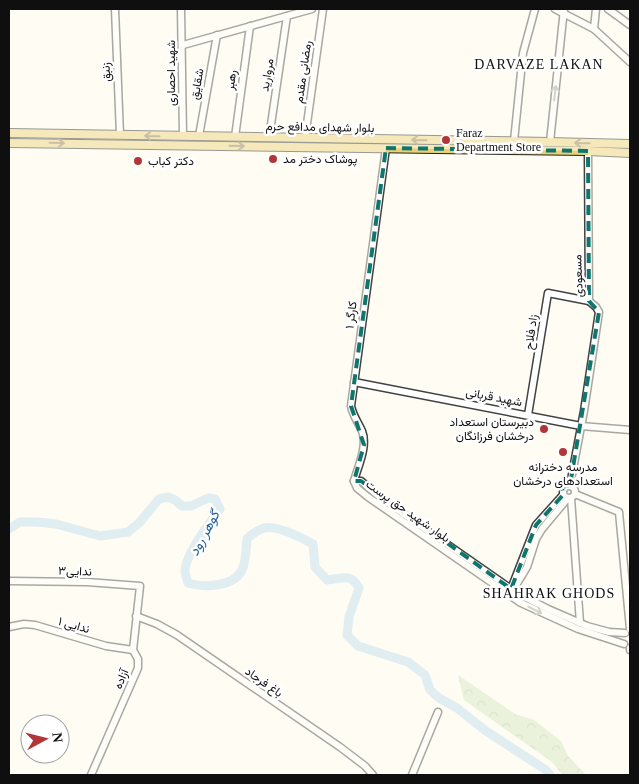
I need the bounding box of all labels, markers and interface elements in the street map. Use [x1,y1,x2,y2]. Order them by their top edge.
street label: شهید احصاری [164,40,179,106]
street label: رمضانی مقدم [292,40,315,104]
district label: DARVAZE LAKAN [474,57,604,72]
street label: مروارید [257,58,277,93]
street label: زنبق [99,62,114,82]
street label: شقایق [187,67,208,101]
street label: رهبر [223,69,240,92]
one-way arrow [550,86,560,102]
street label: بلوار شهدای مدافع حرم [265,119,375,137]
place label: Faraz Department Store [456,126,541,154]
one-way arrow [144,131,160,141]
marker: Faraz Department Store [440,134,452,146]
one-way arrow [411,135,428,145]
one-way arrow [49,138,65,148]
one-way arrow [574,138,590,148]
one-way arrow [229,141,245,151]
place label: پوشاک دختر مد [283,152,357,167]
marker: پوشاک دختر مد [267,153,279,165]
place label: دکتر کباب [148,154,194,169]
marker: دکتر کباب [132,155,144,167]
street label: مسعودی [570,254,587,298]
street label: کارگر ۱ [342,300,361,330]
street label: زاد فلاح [522,313,542,351]
street label: شهید قربانی [465,385,523,410]
place label: دبیرستان استعداد درخشان فرزانگان [450,415,534,444]
marker: دبیرستان استعداد درخشان فرزانگان [538,423,550,435]
marker: مدرسه دخترانه استعدادهای درخشان [557,446,569,458]
place label: مدرسه دخترانه استعدادهای درخشان [513,460,613,489]
street label: بلوار شهید حق پرست [363,477,453,546]
water label: گوهر رود [186,506,225,559]
street label: ندایی۳ [58,563,92,580]
district label: SHAHRAK GHODS [483,586,615,601]
one-way arrow [527,606,542,615]
street label: ندایی ۱ [56,614,91,637]
street label: باغ فرجاد [241,664,285,702]
street label: آزاده [111,666,133,691]
north arrow [20,714,70,764]
text: N [49,732,65,743]

